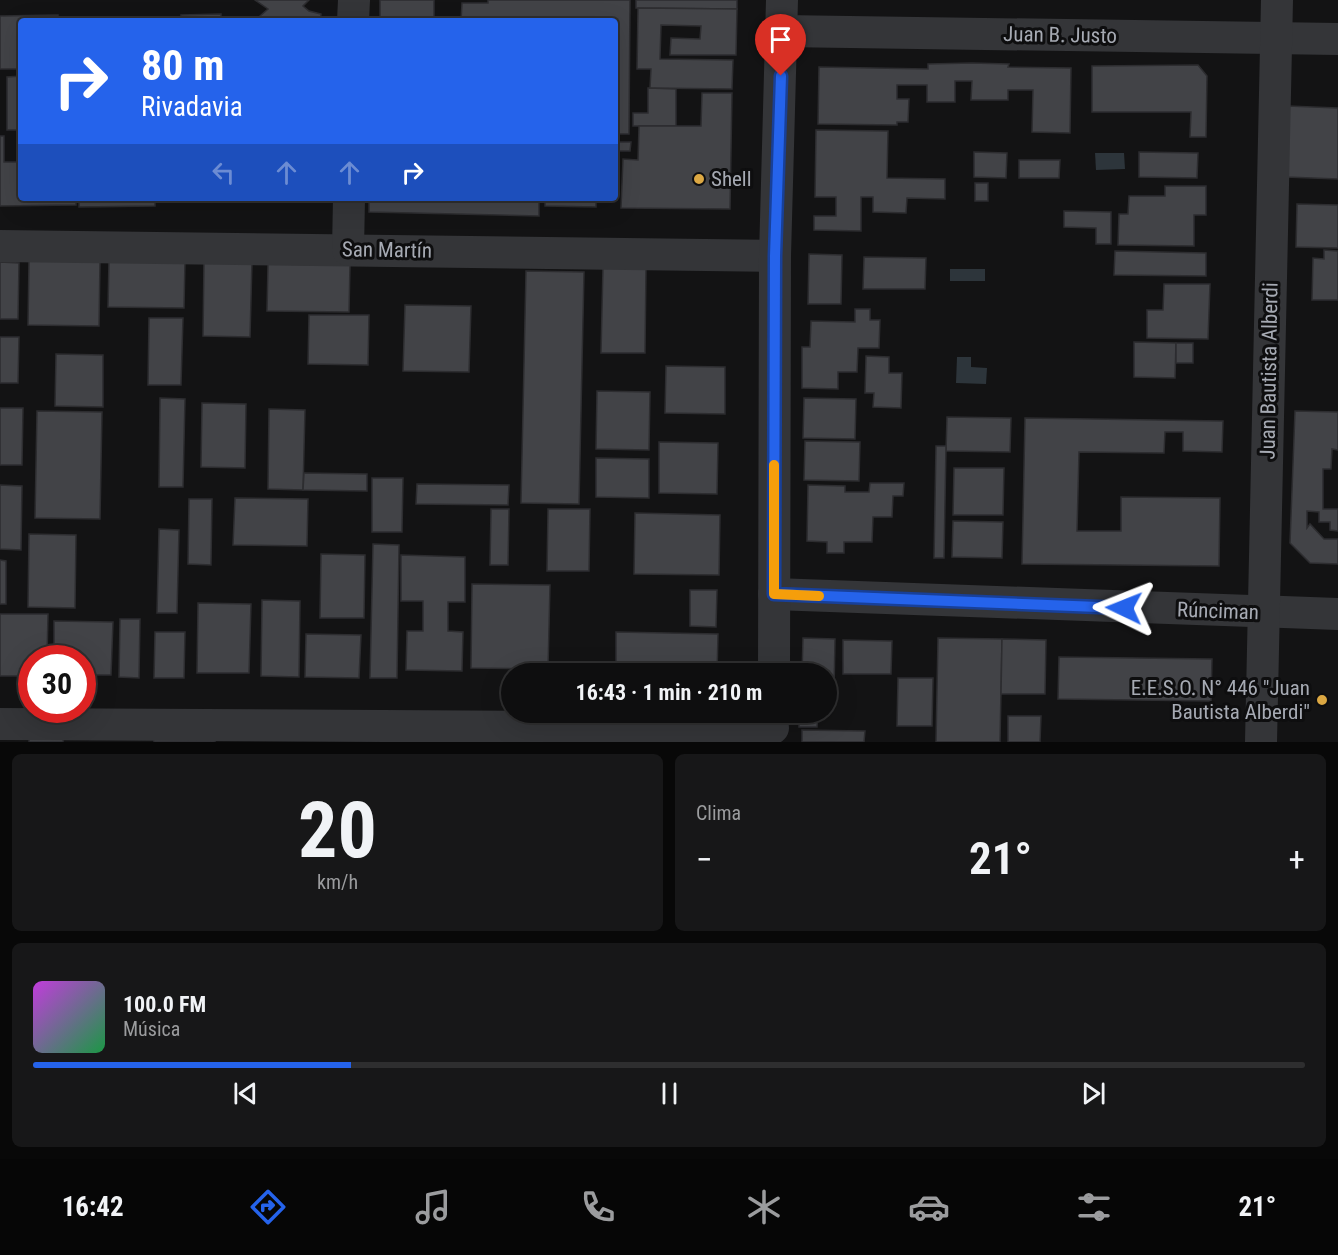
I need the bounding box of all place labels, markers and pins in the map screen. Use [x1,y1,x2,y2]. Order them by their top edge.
pin [755,14,806,76]
place label: Shell [711,167,752,191]
marker: Shell [692,172,706,186]
place label: E.E.S.O. N° 446 "Juan Bautista Alberdi" [1131,676,1310,724]
marker: E.E.S.O. N° 446 "Juan Bautista Alberdi" [1315,693,1329,707]

